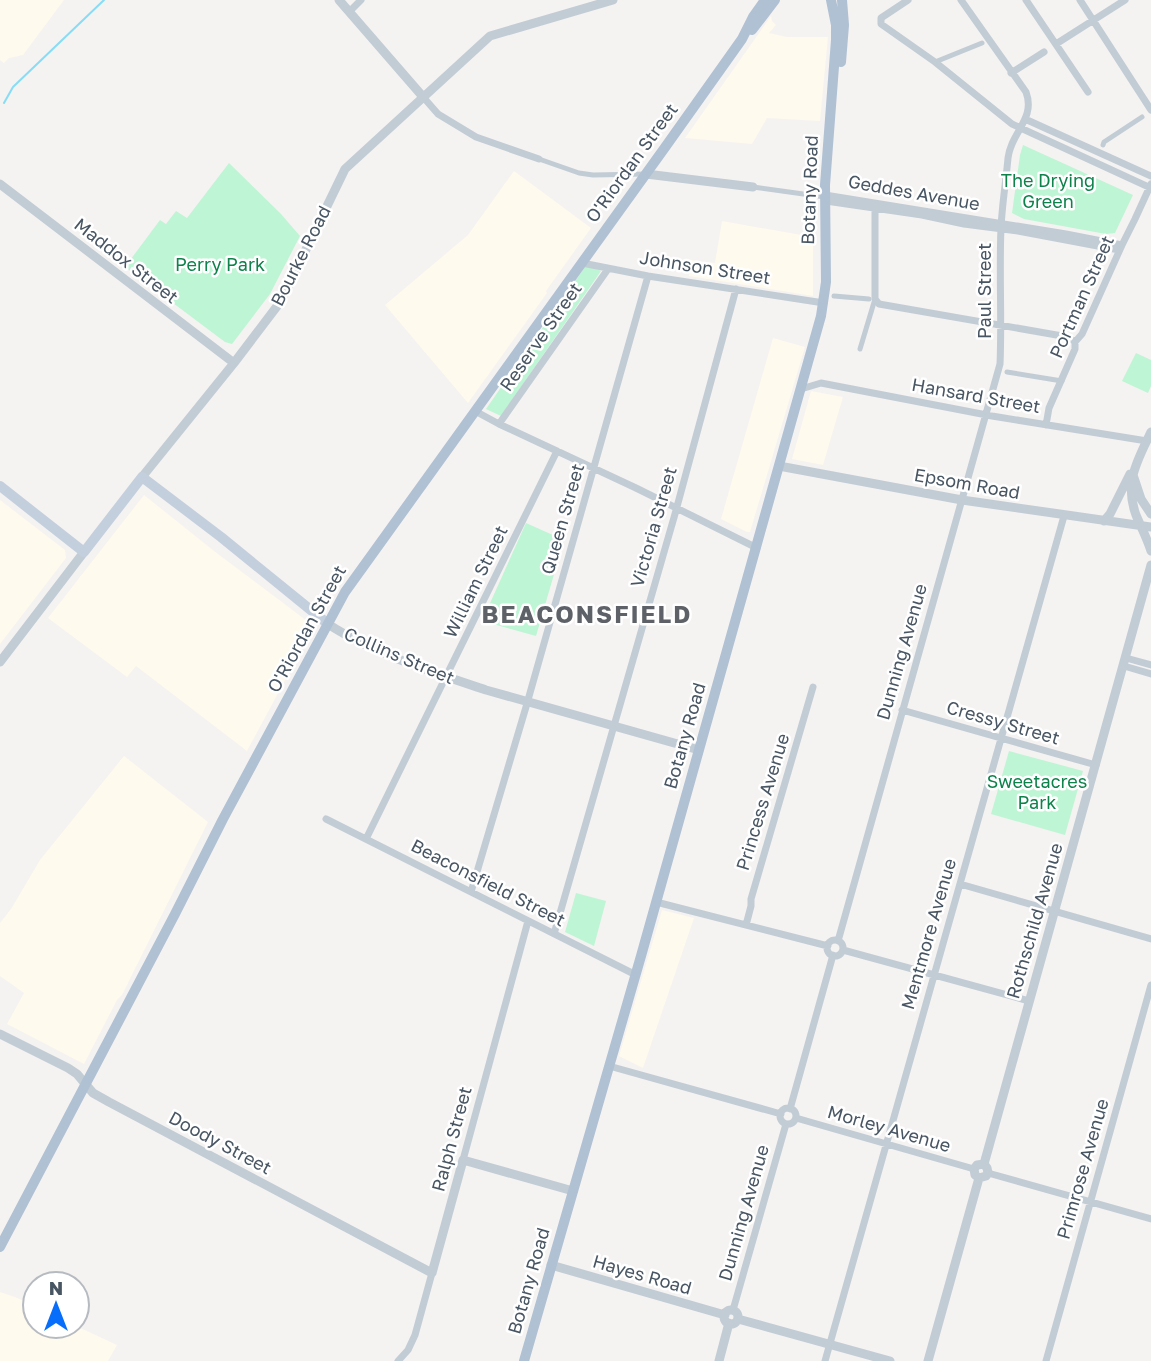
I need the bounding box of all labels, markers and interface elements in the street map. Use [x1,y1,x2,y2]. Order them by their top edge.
street label: O'Riordan Street [581,98,682,226]
street label: Botany Road [796,135,822,245]
park label: The Drying Green [1001,169,1095,212]
street label: Geddes Avenue [847,170,982,214]
street label: Bourke Road [265,202,335,309]
street label: Maddox Street [70,213,183,308]
street label: Portman Street [1044,232,1118,361]
street label: Paul Street [973,243,995,339]
street label: Johnson Street [638,246,772,288]
park label: Perry Park [175,253,265,275]
street label: Reserve Street [494,278,586,395]
street label: Hansard Street [910,373,1042,417]
street label: Queen Street [536,461,588,577]
street label: Epsom Road [913,463,1022,503]
street label: Victoria Street [625,464,681,590]
street label: William Street [438,522,512,641]
street label: O'Riordan Street [262,561,350,696]
street label: Dunning Avenue [871,581,931,722]
district label: BEACONSFIELD [482,599,692,628]
street label: Collins Street [341,622,458,688]
street label: Botany Road [658,680,710,791]
street label: Cressy Street [944,695,1062,749]
street label: Princess Avenue [731,731,793,873]
park label: Sweetacres Park [987,770,1087,813]
street label: Beaconsfield Street [408,834,569,931]
street label: Rothschild Avenue [1001,840,1067,1001]
street label: Mentmore Avenue [896,856,960,1012]
street label: Ralph Street [426,1084,476,1194]
street label: Primrose Avenue [1051,1096,1113,1242]
street label: Morley Avenue [825,1100,953,1156]
street label: Doody Street [165,1106,276,1178]
street label: Dunning Avenue [713,1142,773,1283]
street label: Botany Road [502,1225,554,1336]
street label: Hayes Road [590,1249,694,1299]
north arrow [21,1270,91,1340]
text: N [49,1276,63,1299]

